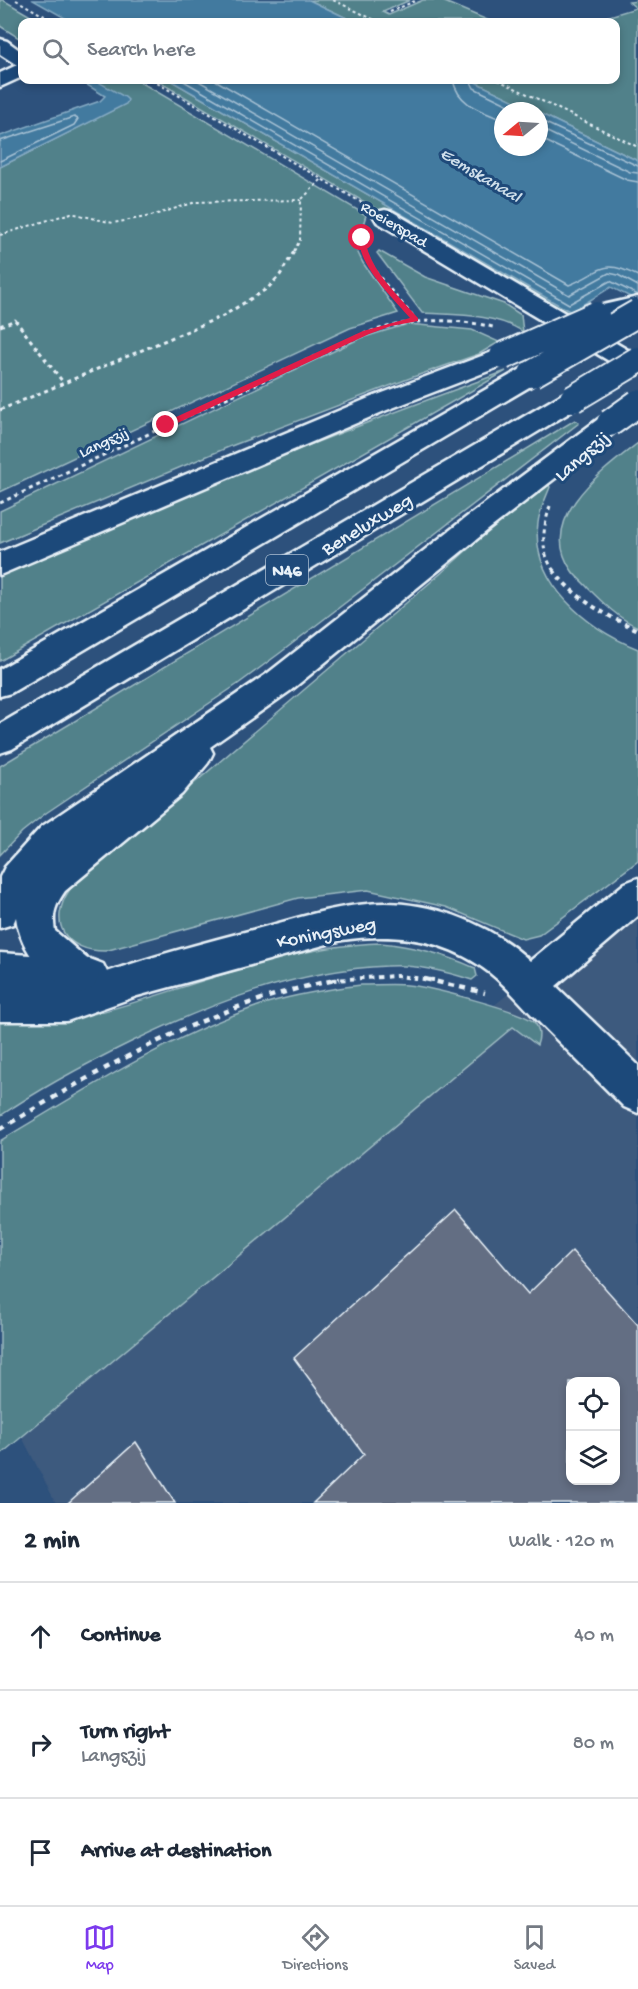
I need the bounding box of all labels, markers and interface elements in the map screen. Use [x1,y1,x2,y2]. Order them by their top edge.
search box [18,18,620,84]
icon: search [39,35,72,68]
text: Search here [87,38,195,64]
north arrow [494,102,548,156]
water label: Eemskanaal [436,144,525,209]
street label: Roeierspad [356,199,431,254]
route start [348,224,374,250]
route end [152,411,178,437]
street label: Langszij [77,424,132,464]
street label: Langszij [551,427,616,488]
street label: Beneluxweg [317,490,417,563]
road number: N46 [266,555,308,585]
street label: Koningsweg [275,914,378,955]
map controls [566,1377,620,1485]
button: locate [566,1377,620,1431]
button: layers [566,1431,620,1485]
text: 2 min [24,1527,79,1558]
text: Walk · 120 m [509,1531,614,1554]
icon: ahead [24,1620,57,1653]
text: Continue [81,1623,161,1649]
text: 40 m [574,1625,614,1648]
text: Turn right [81,1720,169,1746]
icon: right [24,1728,57,1761]
text: 80 m [573,1733,614,1756]
text: Langszij [81,1746,147,1769]
icon: arrive [24,1836,57,1869]
text: Arrive at destination [81,1839,271,1865]
tab: Map [83,1921,116,1976]
tab: Directions [282,1921,348,1976]
tab: Saved [514,1921,555,1976]

